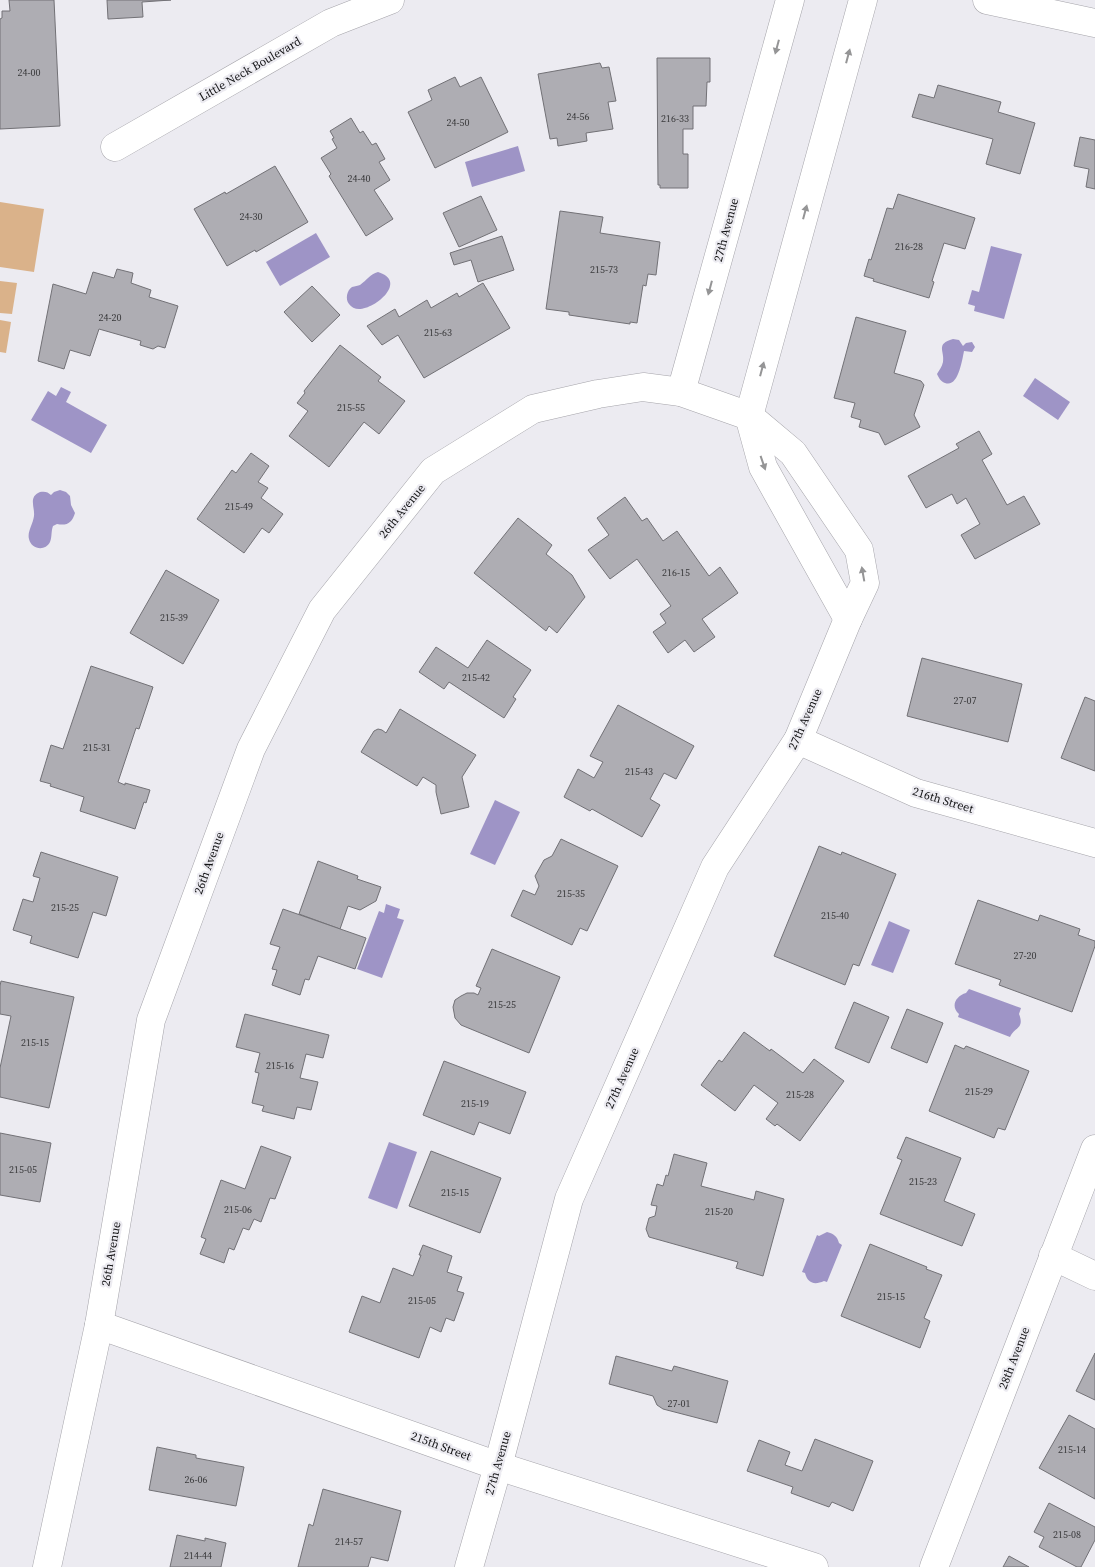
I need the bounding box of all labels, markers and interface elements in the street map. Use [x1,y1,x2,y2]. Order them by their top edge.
street label: Little Neck Boulevard [196,33,304,105]
one-way arrow [773,39,781,55]
one-way arrow [844,48,852,63]
house number: 24-00 [17,66,41,79]
house number: 24-56 [566,110,590,123]
house number: 216-33 [661,112,689,125]
house number: 24-50 [446,116,470,129]
house number: 24-40 [347,172,371,185]
street label: 27th Avenue [710,196,742,264]
one-way arrow [801,205,809,220]
house number: 24-30 [239,210,263,223]
house number: 216-28 [895,240,923,253]
house number: 215-73 [590,263,618,276]
one-way arrow [706,280,714,295]
house number: 24-20 [98,311,122,324]
house number: 215-63 [424,326,452,339]
one-way arrow [758,361,766,377]
house number: 215-55 [337,401,365,414]
one-way arrow [759,456,767,471]
street label: 26th Avenue [375,481,429,541]
house number: 215-49 [225,500,253,513]
house number: 216-15 [662,566,690,579]
one-way arrow [858,566,866,582]
house number: 215-39 [160,611,188,624]
house number: 215-42 [462,671,490,684]
street label: 27th Avenue [784,686,826,752]
house number: 27-07 [953,694,977,707]
house number: 215-31 [83,741,111,754]
house number: 215-43 [625,765,653,778]
street label: 216th Street [911,783,976,817]
street label: 26th Avenue [190,830,228,896]
house number: 215-35 [557,887,585,900]
house number: 215-25 [51,901,79,914]
house number: 215-40 [821,909,849,922]
house number: 27-20 [1013,949,1037,962]
house number: 215-25 [488,998,516,1011]
house number: 215-15 [21,1036,49,1049]
street label: 27th Avenue [601,1045,643,1111]
house number: 215-16 [266,1059,294,1072]
house number: 215-29 [965,1085,993,1098]
house number: 215-28 [786,1088,814,1101]
house number: 215-19 [461,1097,489,1110]
house number: 215-05 [9,1163,37,1176]
house number: 215-23 [909,1175,937,1188]
house number: 215-15 [441,1186,469,1199]
house number: 215-06 [224,1203,252,1216]
house number: 215-20 [705,1205,733,1218]
street label: 26th Avenue [97,1220,125,1288]
house number: 215-15 [877,1290,905,1303]
house number: 215-05 [408,1294,436,1307]
street label: 28th Avenue [995,1325,1033,1391]
house number: 27-01 [667,1397,691,1410]
street label: 215th Street [409,1428,473,1464]
street label: 27th Avenue [481,1429,515,1497]
house number: 215-14 [1058,1443,1086,1456]
house number: 26-06 [184,1473,208,1486]
house number: 215-08 [1053,1528,1081,1541]
house number: 214-57 [335,1535,363,1548]
house number: 214-44 [184,1549,212,1562]

